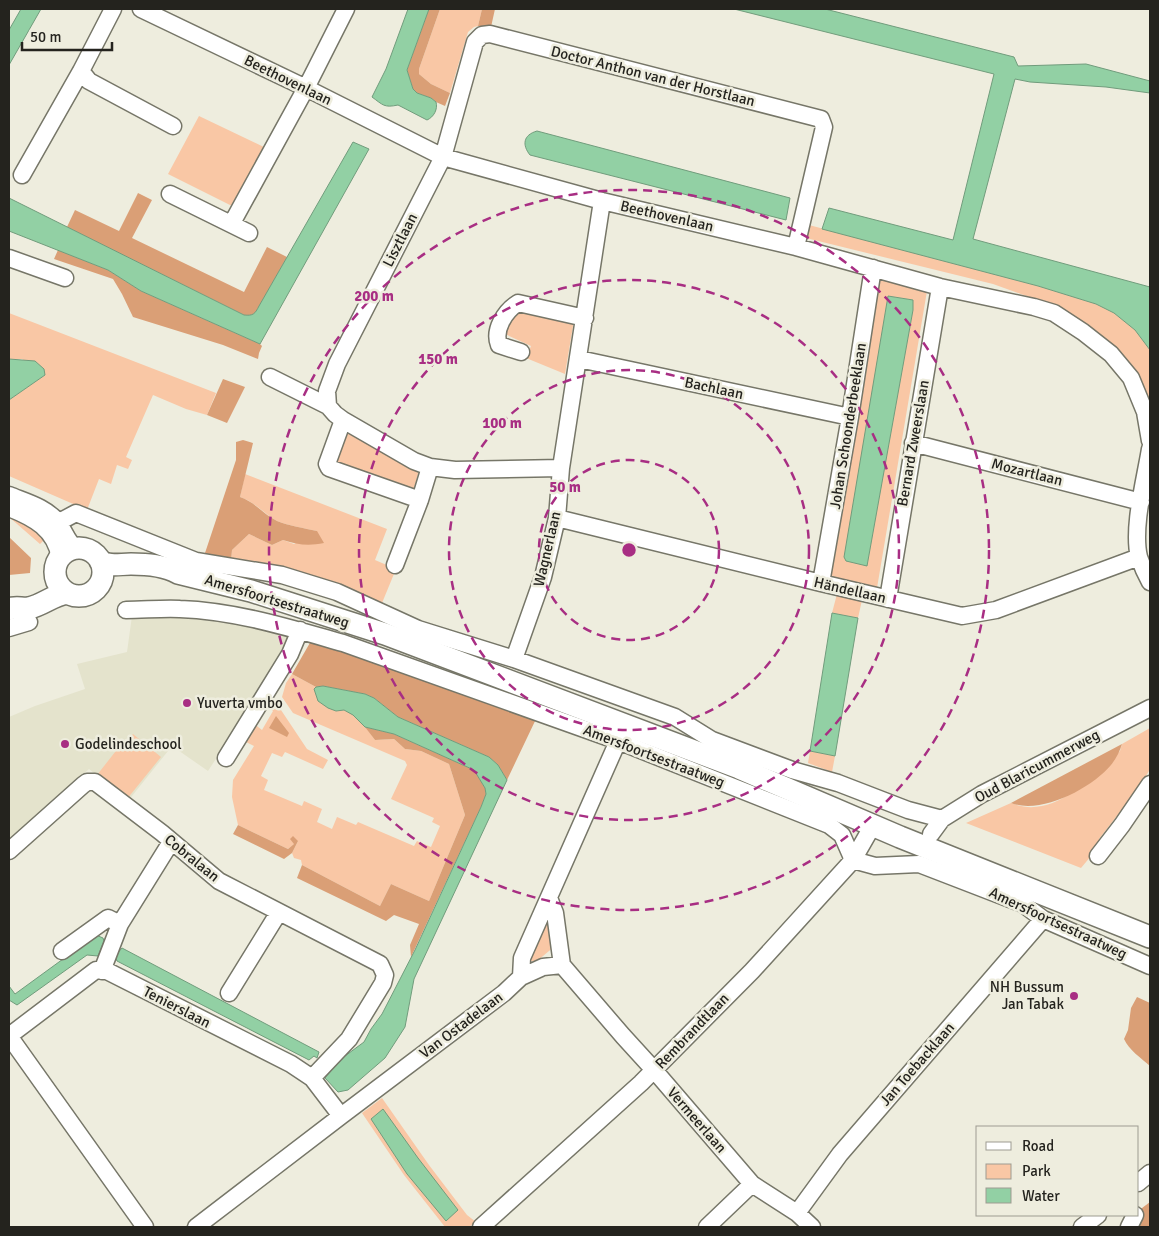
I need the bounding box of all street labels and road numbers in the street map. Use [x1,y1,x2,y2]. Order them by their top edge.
street label: Doctor Anthon van der Horstlaan [549,42,757,110]
street label: Beethovenlaan [241,51,335,109]
street label: Beethovenlaan [619,197,715,235]
street label: Lisztlaan [379,210,421,270]
street label: Johan Schoonderbeeklaan [826,342,870,510]
street label: Bachlaan [683,373,745,403]
street label: Bernard Zweerslaan [893,378,933,508]
street label: Mozartlaan [989,454,1065,490]
street label: Wagnerlaan [530,510,564,588]
street label: Amersfoortsestraatweg [203,570,351,632]
street label: Händellaan [812,573,888,607]
street label: Amersfoortsestraatweg [581,721,727,791]
street label: Oud Blaricummerweg [971,725,1103,807]
street label: Cobralaan [161,830,223,886]
street label: Amersfoortsestraatweg [986,883,1130,963]
street label: Tenierslaan [140,982,214,1032]
street label: Van Ostadelaan [416,988,506,1062]
street label: Rembrandtlaan [651,989,733,1073]
street label: Jan Toebacklaan [876,1019,958,1109]
street label: Vermeerlaan [664,1083,730,1157]

